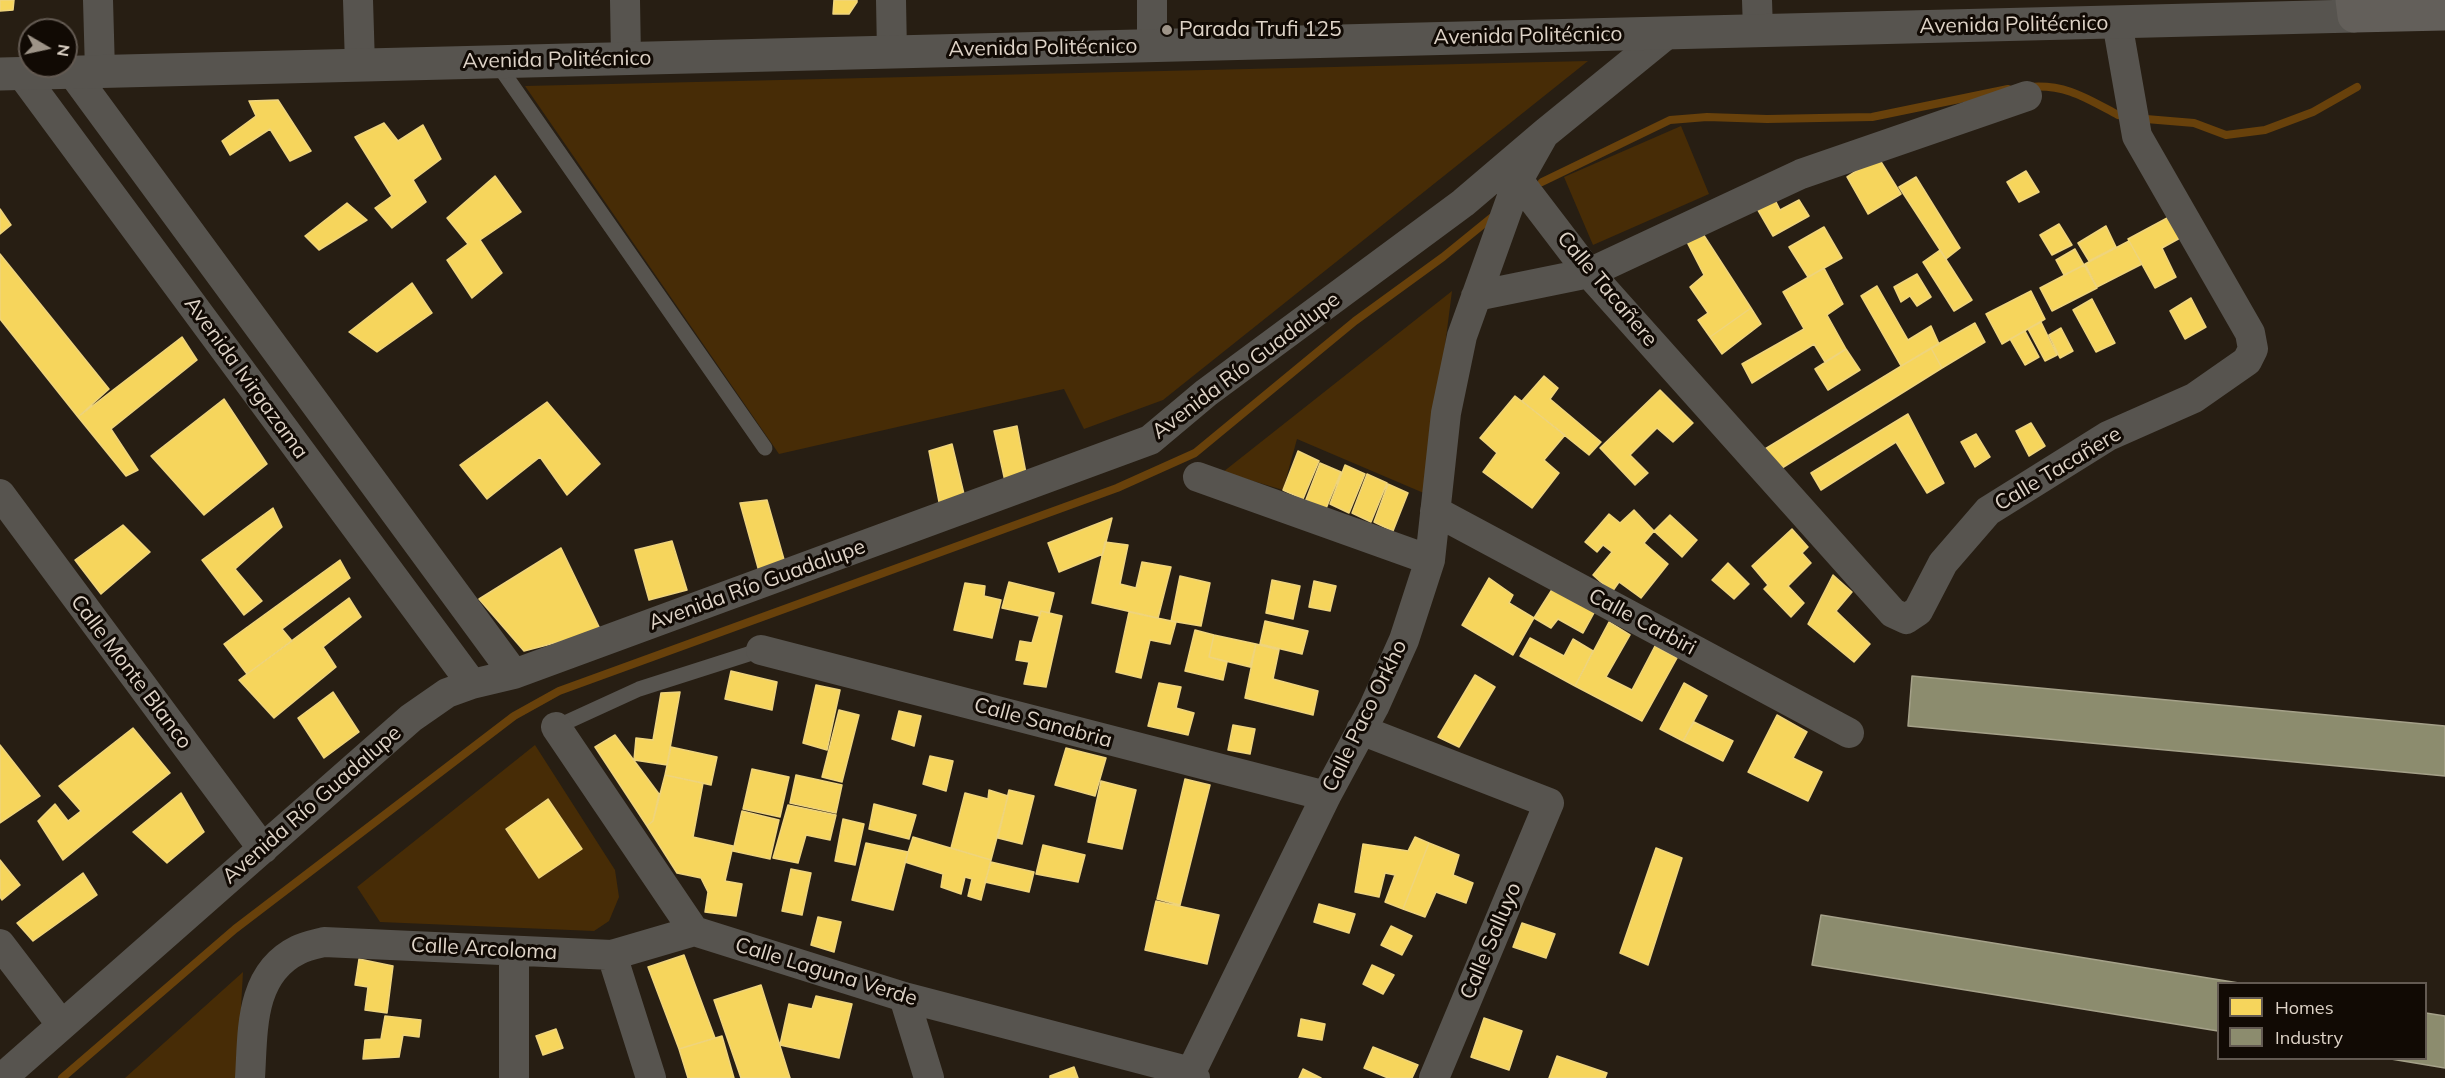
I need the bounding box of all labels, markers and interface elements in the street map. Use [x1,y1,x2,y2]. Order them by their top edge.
street label: Avenida Politécnico [1919,11,2109,39]
place label: Parada Trufi 125 [1179,17,1342,43]
north arrow [18,18,78,78]
street label: Avenida Politécnico [1433,22,1623,50]
marker: Parada Trufi 125 [1160,23,1174,37]
street label: Avenida Politécnico [948,34,1138,62]
text: N [53,43,75,58]
street label: Avenida Politécnico [462,46,652,74]
street label: Calle Tacañere [1551,226,1663,352]
street label: Avenida Río Guadalupe [1147,287,1345,445]
street label: Avenida Ivirgazama [179,292,313,464]
street label: Calle Tacañere [1990,421,2126,517]
street label: Avenida Río Guadalupe [645,534,869,636]
street label: Calle Carbiri [1584,583,1700,661]
street label: Calle Monte Blanco [65,590,197,754]
street label: Calle Paco Orkho [1317,636,1413,796]
street label: Calle Sanabria [971,692,1115,754]
street label: Avenida Río Guadalupe [217,720,407,890]
street label: Calle Salluyo [1455,879,1527,1003]
street label: Calle Laguna Verde [732,932,920,1012]
street label: Calle Arcoloma [410,933,558,965]
legend [2217,982,2427,1060]
text: Homes [2275,996,2334,1019]
text: Industry [2275,1026,2343,1049]

